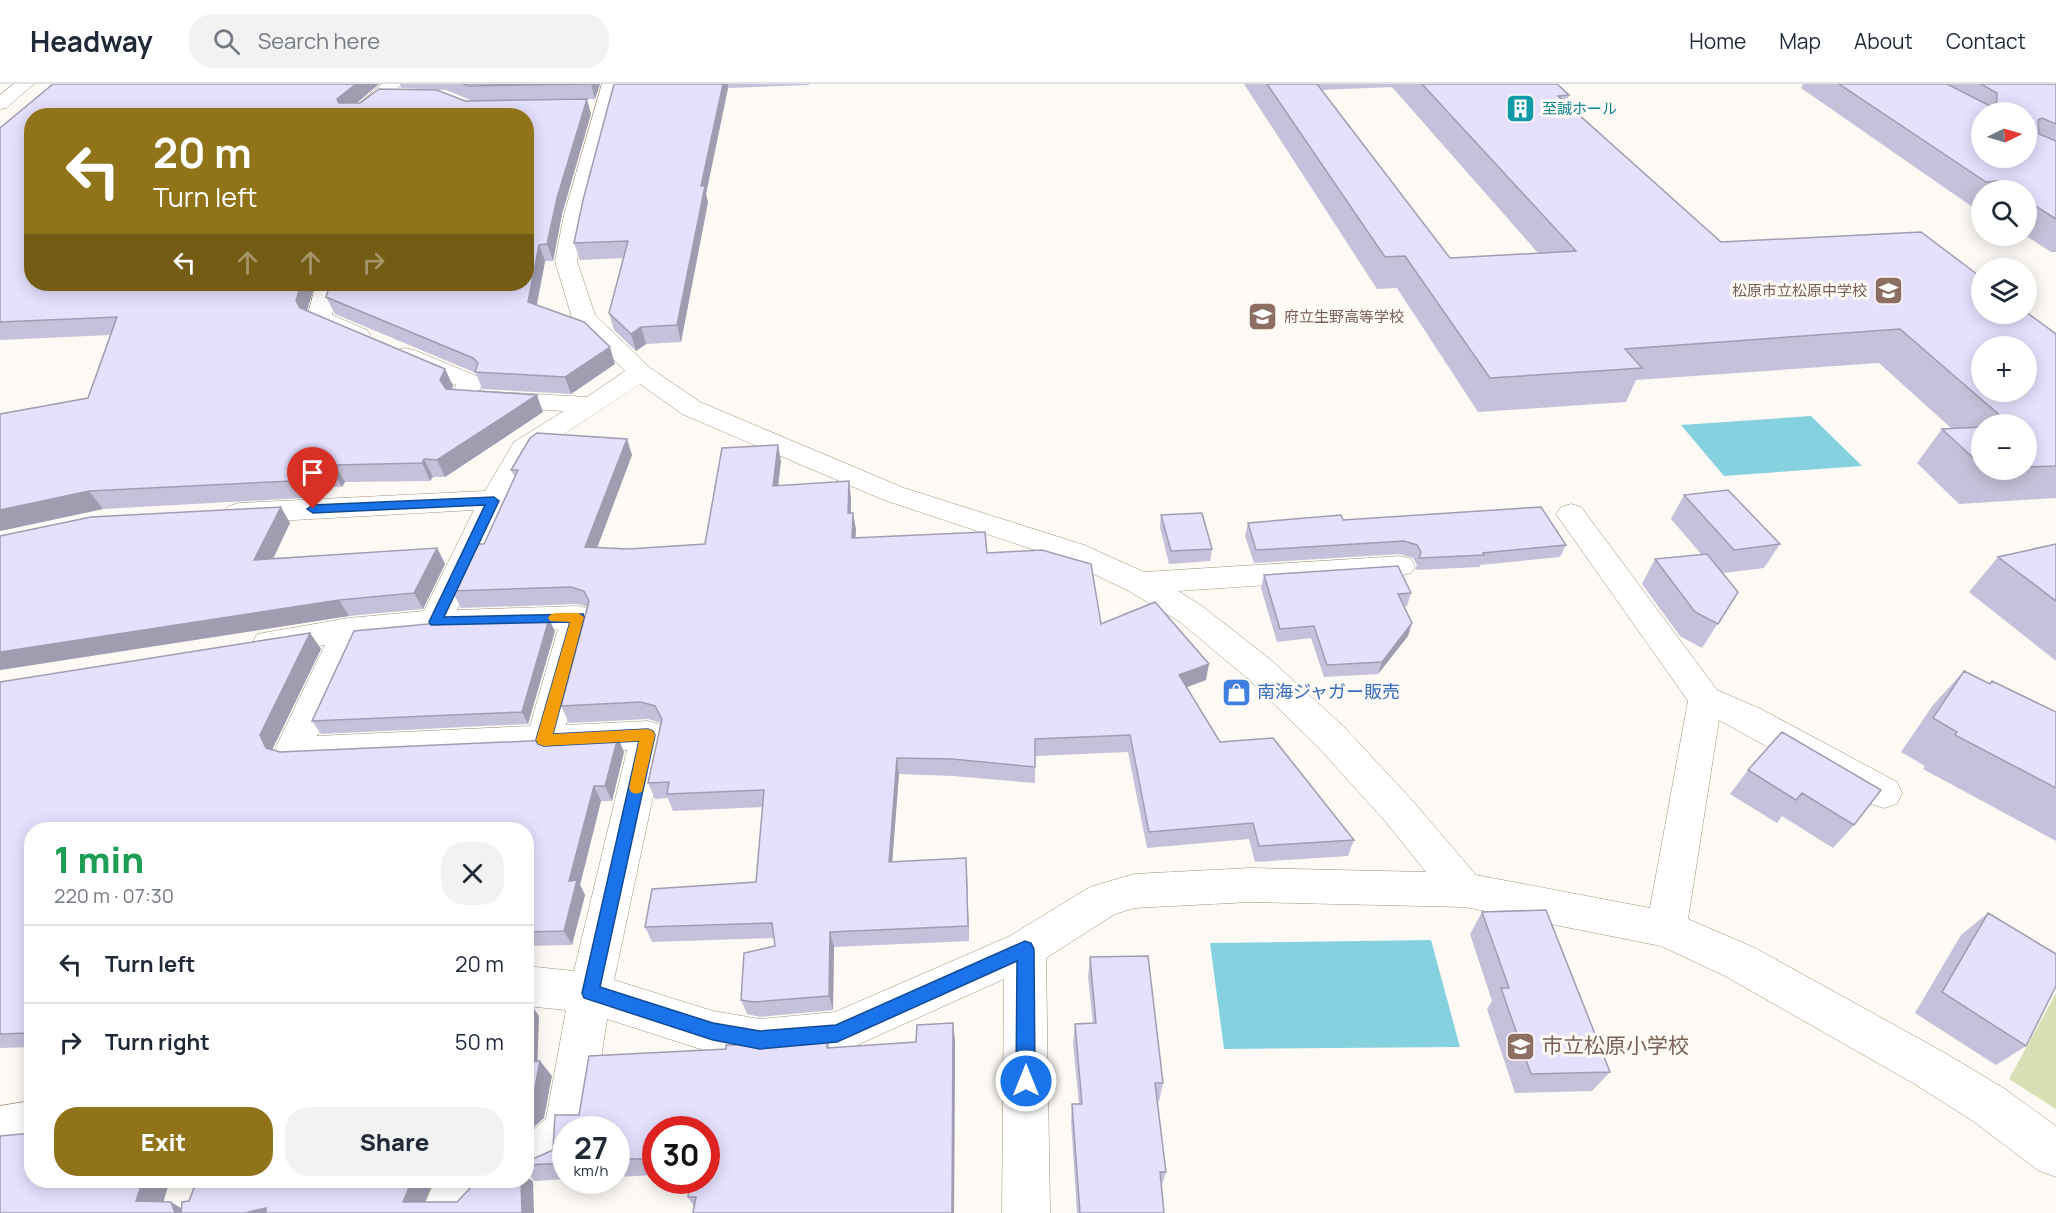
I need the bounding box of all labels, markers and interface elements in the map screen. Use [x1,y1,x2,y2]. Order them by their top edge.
search box [189,14,609,68]
text: Headway [30,22,153,60]
icon: search [210,25,243,58]
text: Search here [258,26,380,56]
text: Home [1689,27,1746,55]
text: Map [1779,27,1821,55]
text: About [1854,27,1913,55]
text: Contact [1946,27,2026,55]
building icon: 至誠ホール [1505,93,1537,125]
place label: 至誠ホール [1542,98,1617,119]
north arrow [1971,102,2037,168]
map controls [1971,102,2037,480]
text: 20 m [153,123,252,181]
icon: left [54,132,132,210]
text: Turn left [153,178,257,215]
button: search [1971,180,2037,246]
icon: left [168,246,201,279]
icon: ahead [231,246,264,279]
icon: ahead [294,246,327,279]
icon: right [357,246,390,279]
button: layers [1971,258,2037,324]
school or university icon: 松原市立松原中学校 [1872,275,1904,307]
place label: 松原市立松原中学校 [1732,280,1867,301]
school or university icon: 府立生野高等学校 [1247,301,1279,333]
place label: 府立生野高等学校 [1284,306,1404,327]
button: + [1971,336,2037,402]
button: − [1971,414,2037,480]
pin [287,447,338,509]
icon: arrive [296,456,329,489]
shop icon: 南海ジャガー販売 [1220,676,1252,708]
place label: 南海ジャガー販売 [1257,679,1400,703]
text: 1 min [54,835,144,884]
button: close [441,842,504,905]
text: 220 m · 07:30 [54,882,174,909]
icon: left [54,948,87,981]
text: Turn left [105,949,195,979]
text: 20 m [455,949,504,979]
icon: right [54,1026,87,1059]
text: Turn right [105,1027,210,1057]
text: 50 m [455,1027,504,1057]
school or university icon: 市立松原小学校 [1505,1030,1537,1062]
place label: 市立松原小学校 [1542,1031,1689,1059]
position arrow [994,1049,1058,1113]
button: Exit [54,1107,273,1176]
button: Share [285,1107,504,1176]
speed limit sign: 30 [642,1116,720,1194]
text: 27 [574,1127,608,1168]
text: km/h [574,1160,608,1181]

